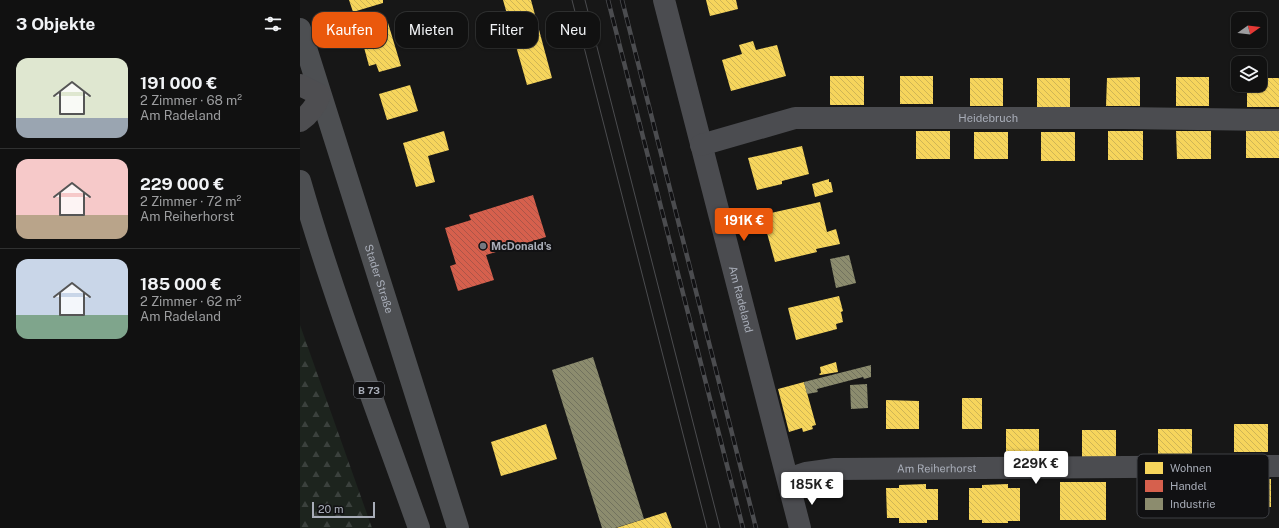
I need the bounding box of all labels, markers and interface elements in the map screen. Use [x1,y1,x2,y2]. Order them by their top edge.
chip: Kaufen [312,12,387,48]
chip: Mieten [395,12,468,48]
chip: Filter [476,12,538,48]
chip: Neu [546,12,600,48]
north arrow [1231,12,1267,48]
map controls [1231,12,1267,92]
icon: filters [262,13,284,35]
text: 3 Objekte [16,14,95,34]
button: layers [1231,56,1267,92]
text: 191 000 € [140,73,217,93]
icon: home [48,74,96,122]
text: 2 Zimmer · 68 m² [140,93,242,108]
text: Am Radeland [140,108,221,123]
street label: Heidebruch [958,112,1018,124]
text: 229 000 € [140,174,224,194]
icon: home [48,175,96,223]
text: 2 Zimmer · 72 m² [140,194,241,209]
pin: 191K € [711,208,777,242]
text: Am Reiherhorst [140,209,234,224]
text: 191K € [724,213,764,228]
place label: McDonald's [491,240,552,252]
marker: McDonald's [478,241,488,251]
street label: Stader Straße [363,243,396,315]
street label: Am Radeland [727,265,755,334]
text: 185 000 € [140,274,222,294]
icon: home [48,275,96,323]
text: 2 Zimmer · 62 m² [140,294,241,309]
text: Am Radeland [140,309,221,324]
road number: B 73 [354,382,384,398]
pin: 229K € [1003,451,1069,485]
legend [1137,454,1269,518]
text: 229K € [1013,456,1059,471]
street label: Am Reiherhorst [897,462,977,475]
text: Wohnen [1170,462,1211,474]
pin: 185K € [779,472,845,506]
text: 185K € [790,477,834,492]
text: Handel [1170,480,1207,492]
text: Industrie [1170,498,1215,510]
scale bar [312,500,375,519]
text: 20 m [318,503,343,515]

